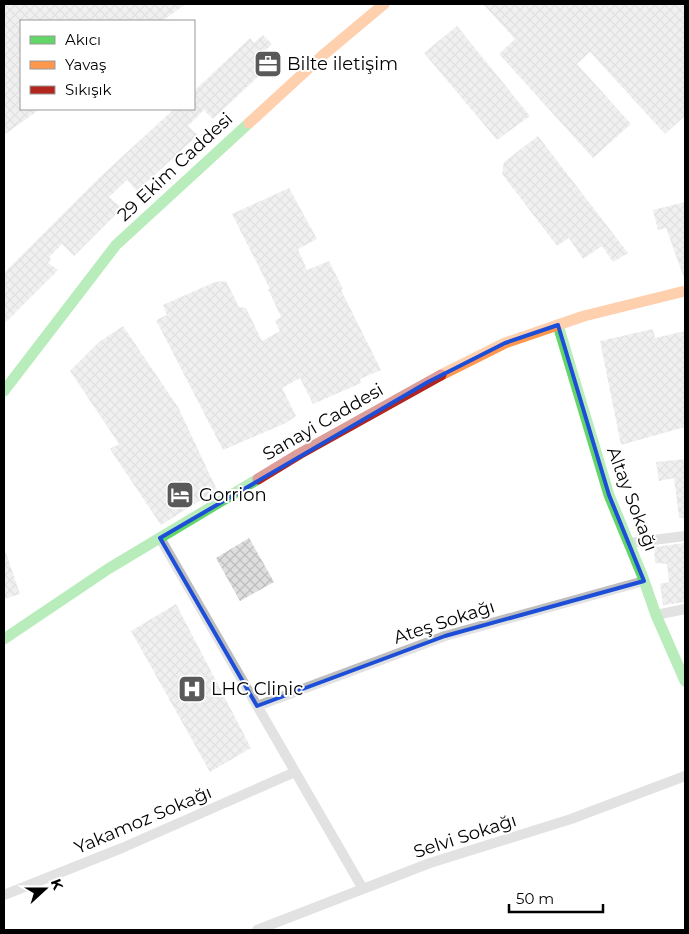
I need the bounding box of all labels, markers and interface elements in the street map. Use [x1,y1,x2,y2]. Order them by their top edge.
legend [20,20,195,110]
text: Akıcı [65,30,101,49]
office icon: Bilte iletişim [253,49,283,79]
place label: Bilte iletişim [287,53,398,75]
text: Yavaş [65,55,106,74]
text: Sıkışık [65,80,112,99]
street label: 29 Ekim Caddesi [113,108,237,226]
street label: Sanayi Caddesi [259,379,387,465]
street label: Altay Sokağı [602,444,662,554]
hotel icon: Gorrion [165,480,195,510]
place label: Gorrion [199,484,267,506]
street label: Ateş Sokağı [391,595,497,649]
hospital icon: LHC Clinic [177,674,207,704]
place label: LHC Clinic [211,678,303,700]
street label: Yakamoz Sokağı [71,781,215,859]
street label: Selvi Sokağı [411,809,519,863]
north arrow [20,864,70,914]
text: K [47,876,68,893]
scale bar [509,882,603,914]
text: 50 m [516,889,554,908]

